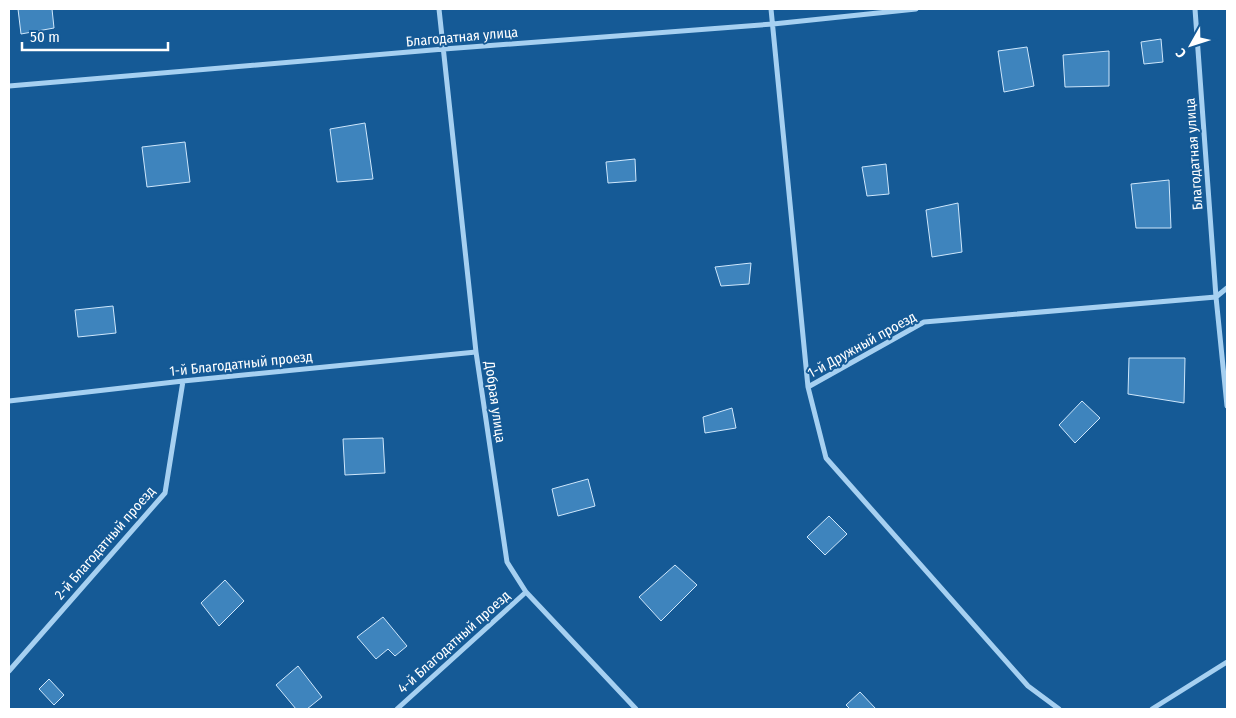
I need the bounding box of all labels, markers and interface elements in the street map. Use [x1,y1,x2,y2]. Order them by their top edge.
scale bar [22,20,169,52]
north arrow [1166,20,1216,70]
street label: Благодатная улица [405,24,519,50]
text: 50 m [30,28,60,46]
text: С [1172,44,1190,61]
street label: Благодатная улица [1182,97,1206,211]
street label: 1-й Дружный проезд [805,308,919,382]
street label: 1-й Благодатный проезд [169,348,313,380]
street label: Добрая улица [481,359,509,444]
street label: 2-й Благодатный проезд [51,483,159,603]
street label: 4-й Благодатный проезд [394,587,514,697]

